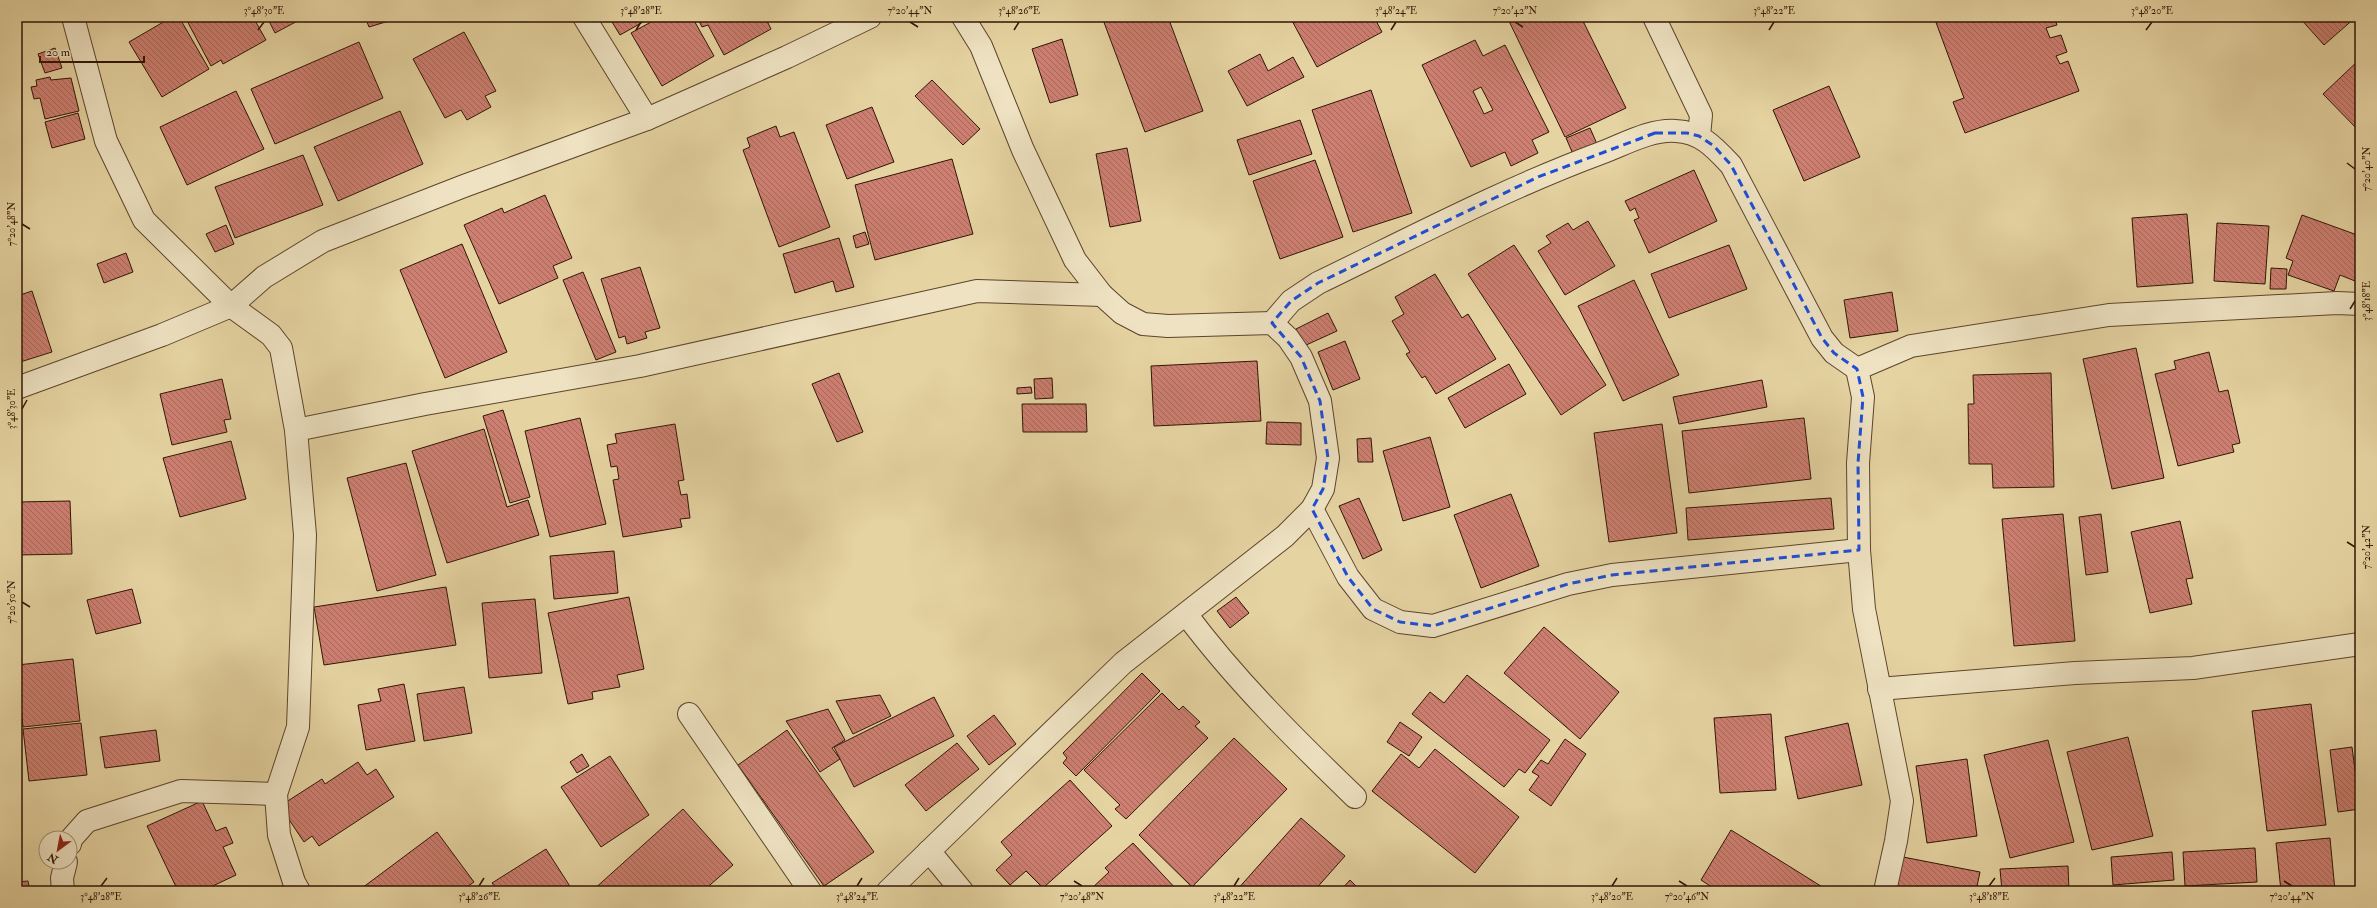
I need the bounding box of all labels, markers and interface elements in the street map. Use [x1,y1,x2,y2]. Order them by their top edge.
text: 3°48'30"E [244,5,284,17]
text: 3°48'28"E [620,5,662,17]
text: 7°20'44"N [888,5,933,17]
text: 3°48'26"E [998,5,1040,17]
text: 3°48'24"E [1375,5,1417,17]
text: 7°20'42"N [1493,5,1537,17]
text: 3°48'22"E [1753,5,1795,17]
text: 3°48'20"E [2131,5,2173,17]
scale bar [40,38,144,64]
text: 20 m [46,45,71,60]
text: 7°20'40"N [2361,147,2373,191]
text: 7°20'48"N [6,202,18,246]
text: 3°48'18"E [2361,281,2373,321]
text: 3°48'30"E [6,389,18,429]
text: 7°20'42"N [2361,525,2373,569]
text: 7°20'50"N [6,580,18,624]
north arrow [38,830,78,870]
text: N [44,849,61,867]
text: 3°48'28"E [80,891,122,903]
text: 3°48'26"E [458,891,500,903]
text: 3°48'24"E [836,891,878,903]
text: 7°20'48"N [1060,891,1104,903]
text: 3°48'22"E [1213,891,1255,903]
text: 3°48'20"E [1591,891,1633,903]
text: 7°20'46"N [1665,891,1709,903]
text: 3°48'18"E [1969,891,2009,903]
text: 7°20'44"N [2270,891,2315,903]

